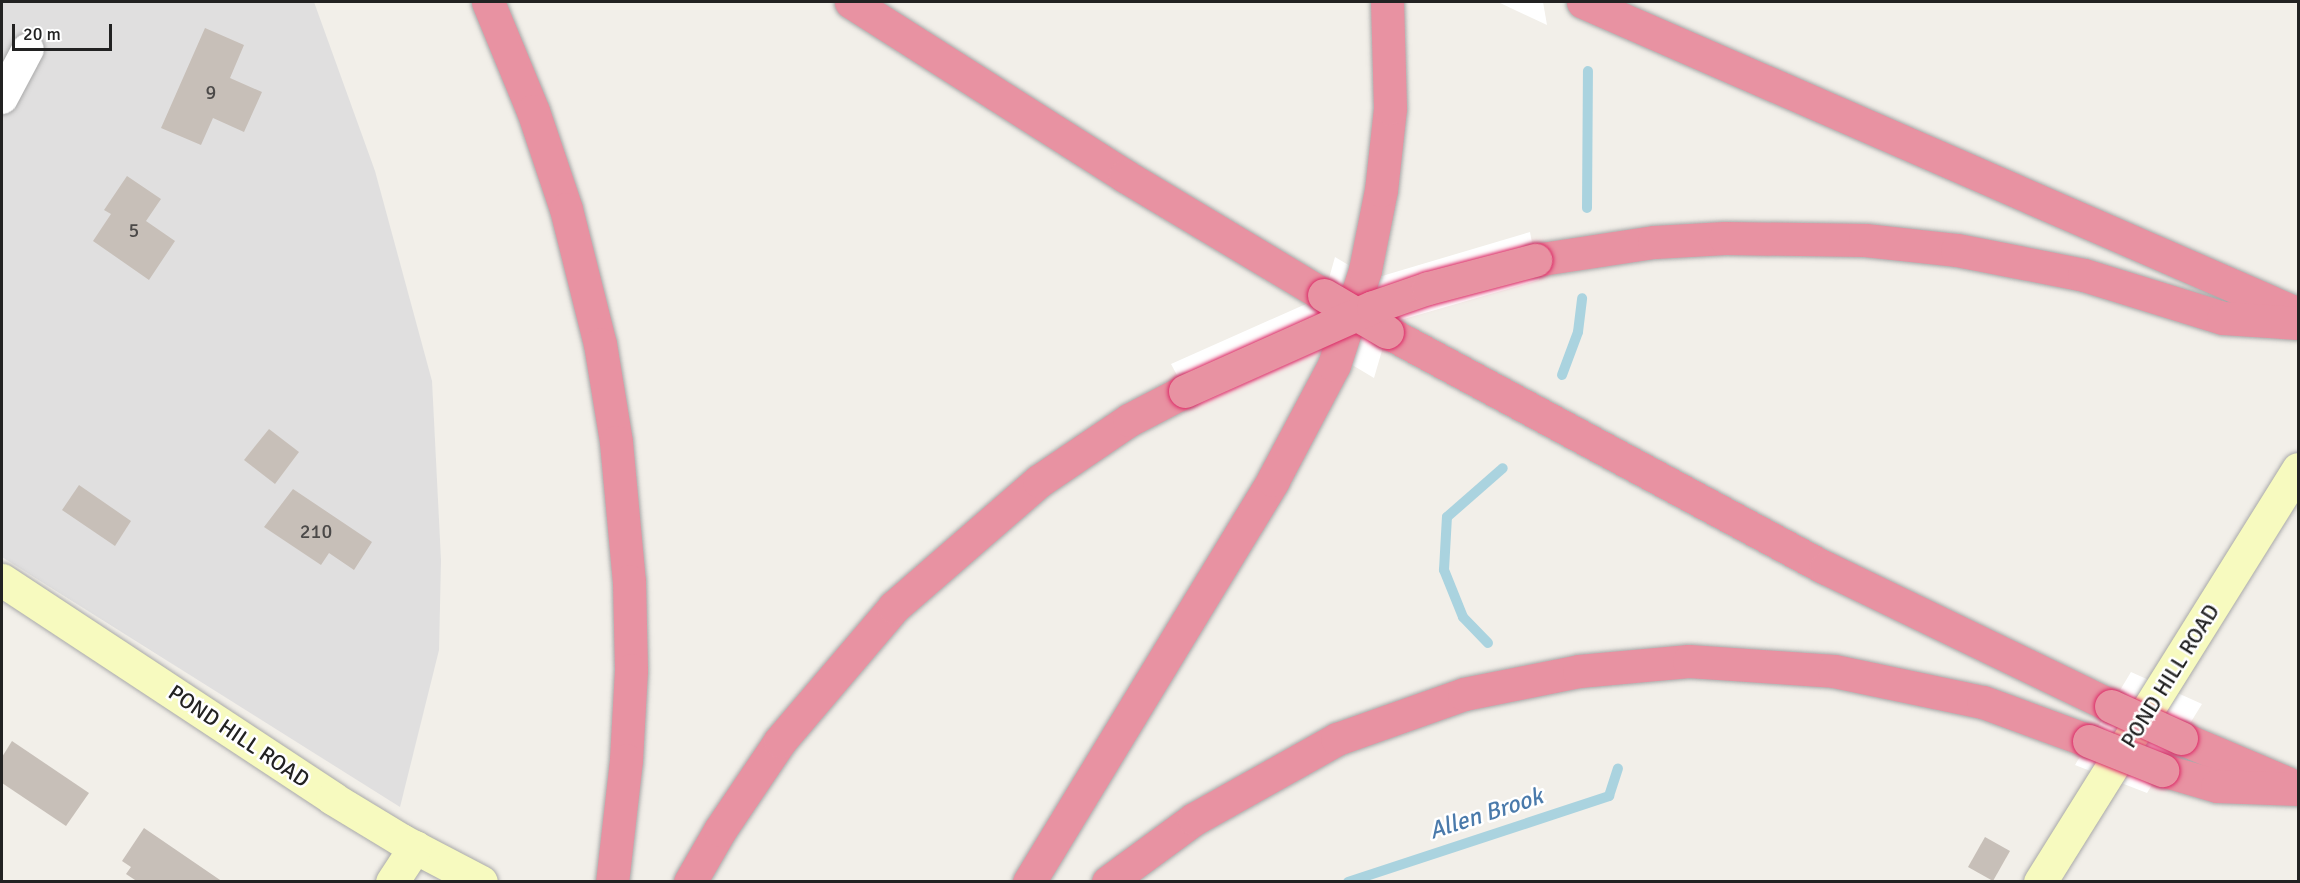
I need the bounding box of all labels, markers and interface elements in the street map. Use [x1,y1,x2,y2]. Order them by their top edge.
scale bar [15,12,116,50]
text: 20 m [23,23,61,45]
house number: 9 [206,80,216,104]
house number: 5 [129,218,139,242]
house number: 210 [300,519,332,543]
street label: POND HILL ROAD [2115,599,2225,753]
street label: POND HILL ROAD [163,679,315,793]
water label: Allen Brook [1425,782,1547,846]

